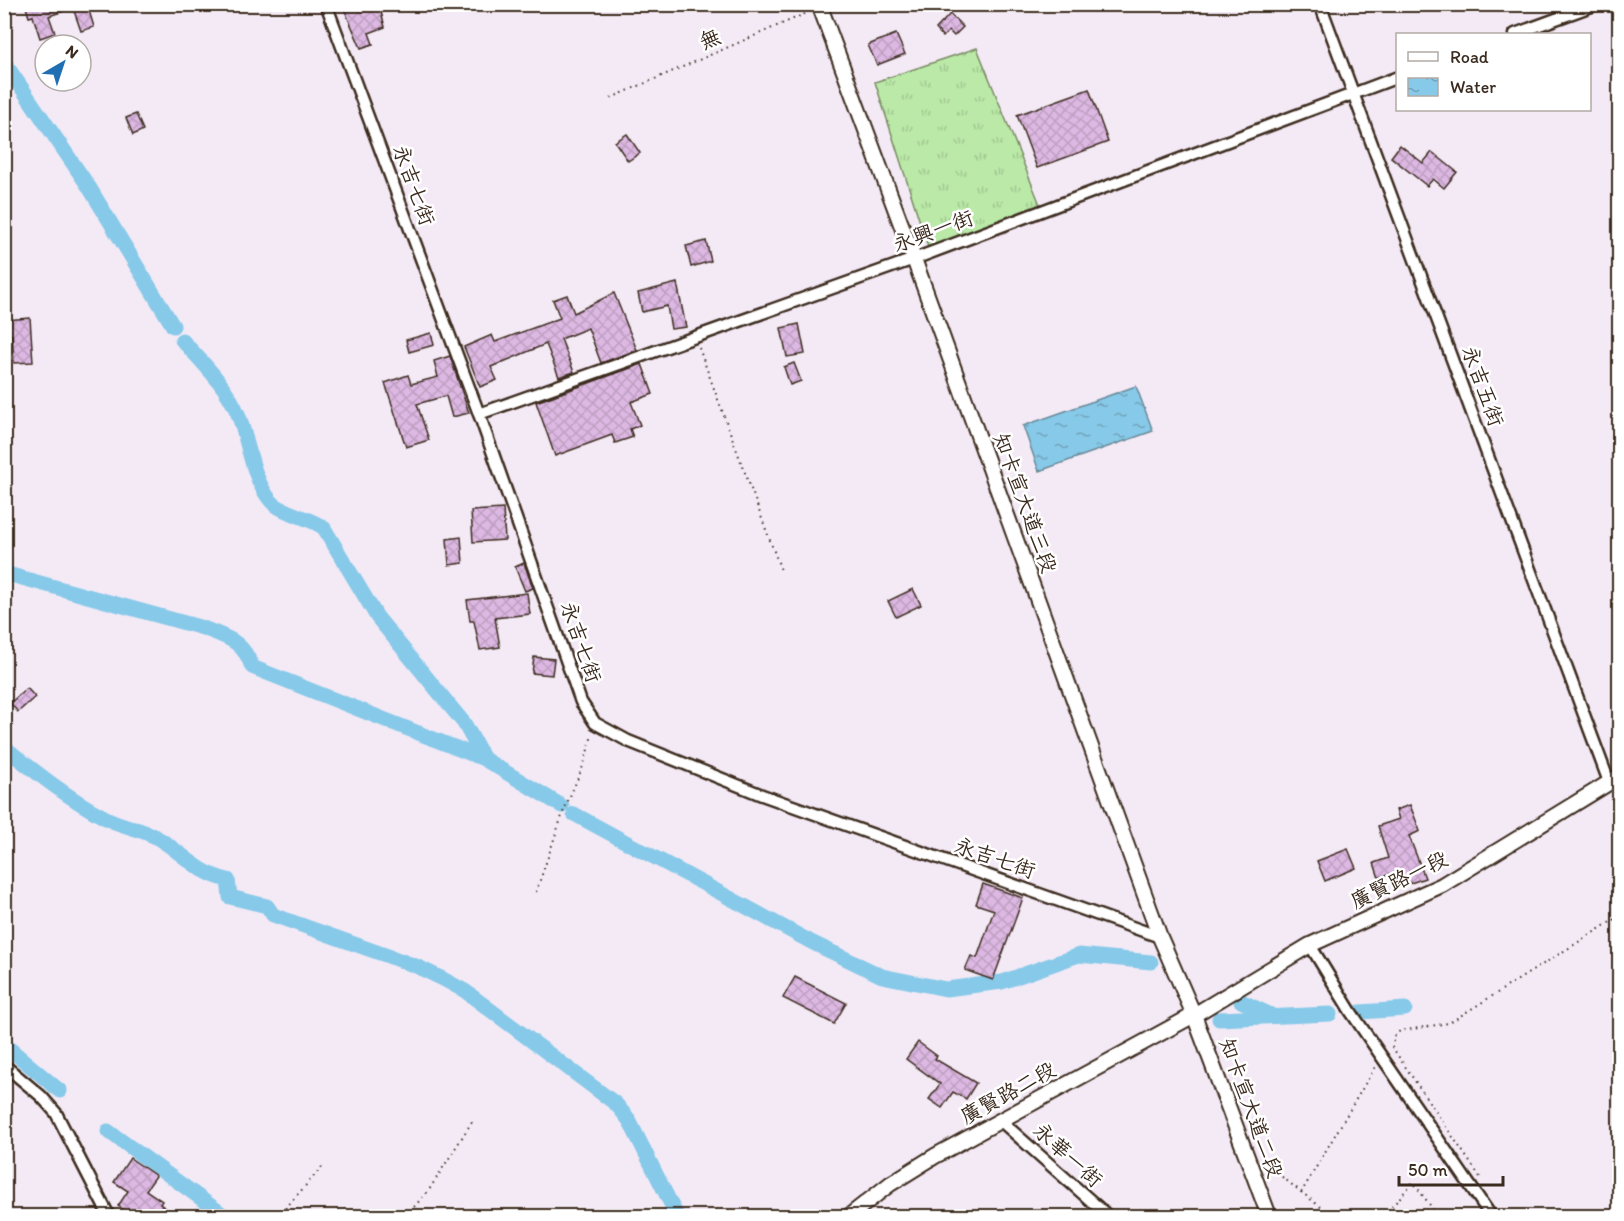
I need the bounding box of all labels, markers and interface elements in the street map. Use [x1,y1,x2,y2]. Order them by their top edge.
street label: 無 [695,23,724,54]
north arrow [33,33,93,93]
legend [1396,33,1591,111]
text: N [62,41,82,63]
text: Road [1450,46,1489,68]
text: Water [1450,76,1496,98]
street label: 永吉七街 [388,141,441,229]
street label: 永興一街 [889,204,977,257]
street label: 永吉五街 [1457,342,1510,430]
street label: 知卡宣大道三段 [989,429,1062,576]
street label: 永吉七街 [556,598,607,686]
street label: 永吉七街 [951,832,1039,883]
street label: 廣賢路一段 [1346,845,1451,914]
street label: 知卡宣大道二段 [1215,1034,1288,1181]
street label: 廣賢路二段 [956,1056,1060,1129]
street label: 永華一街 [1029,1117,1108,1192]
scale bar [1399,1149,1502,1187]
text: 50 m [1408,1159,1448,1181]

